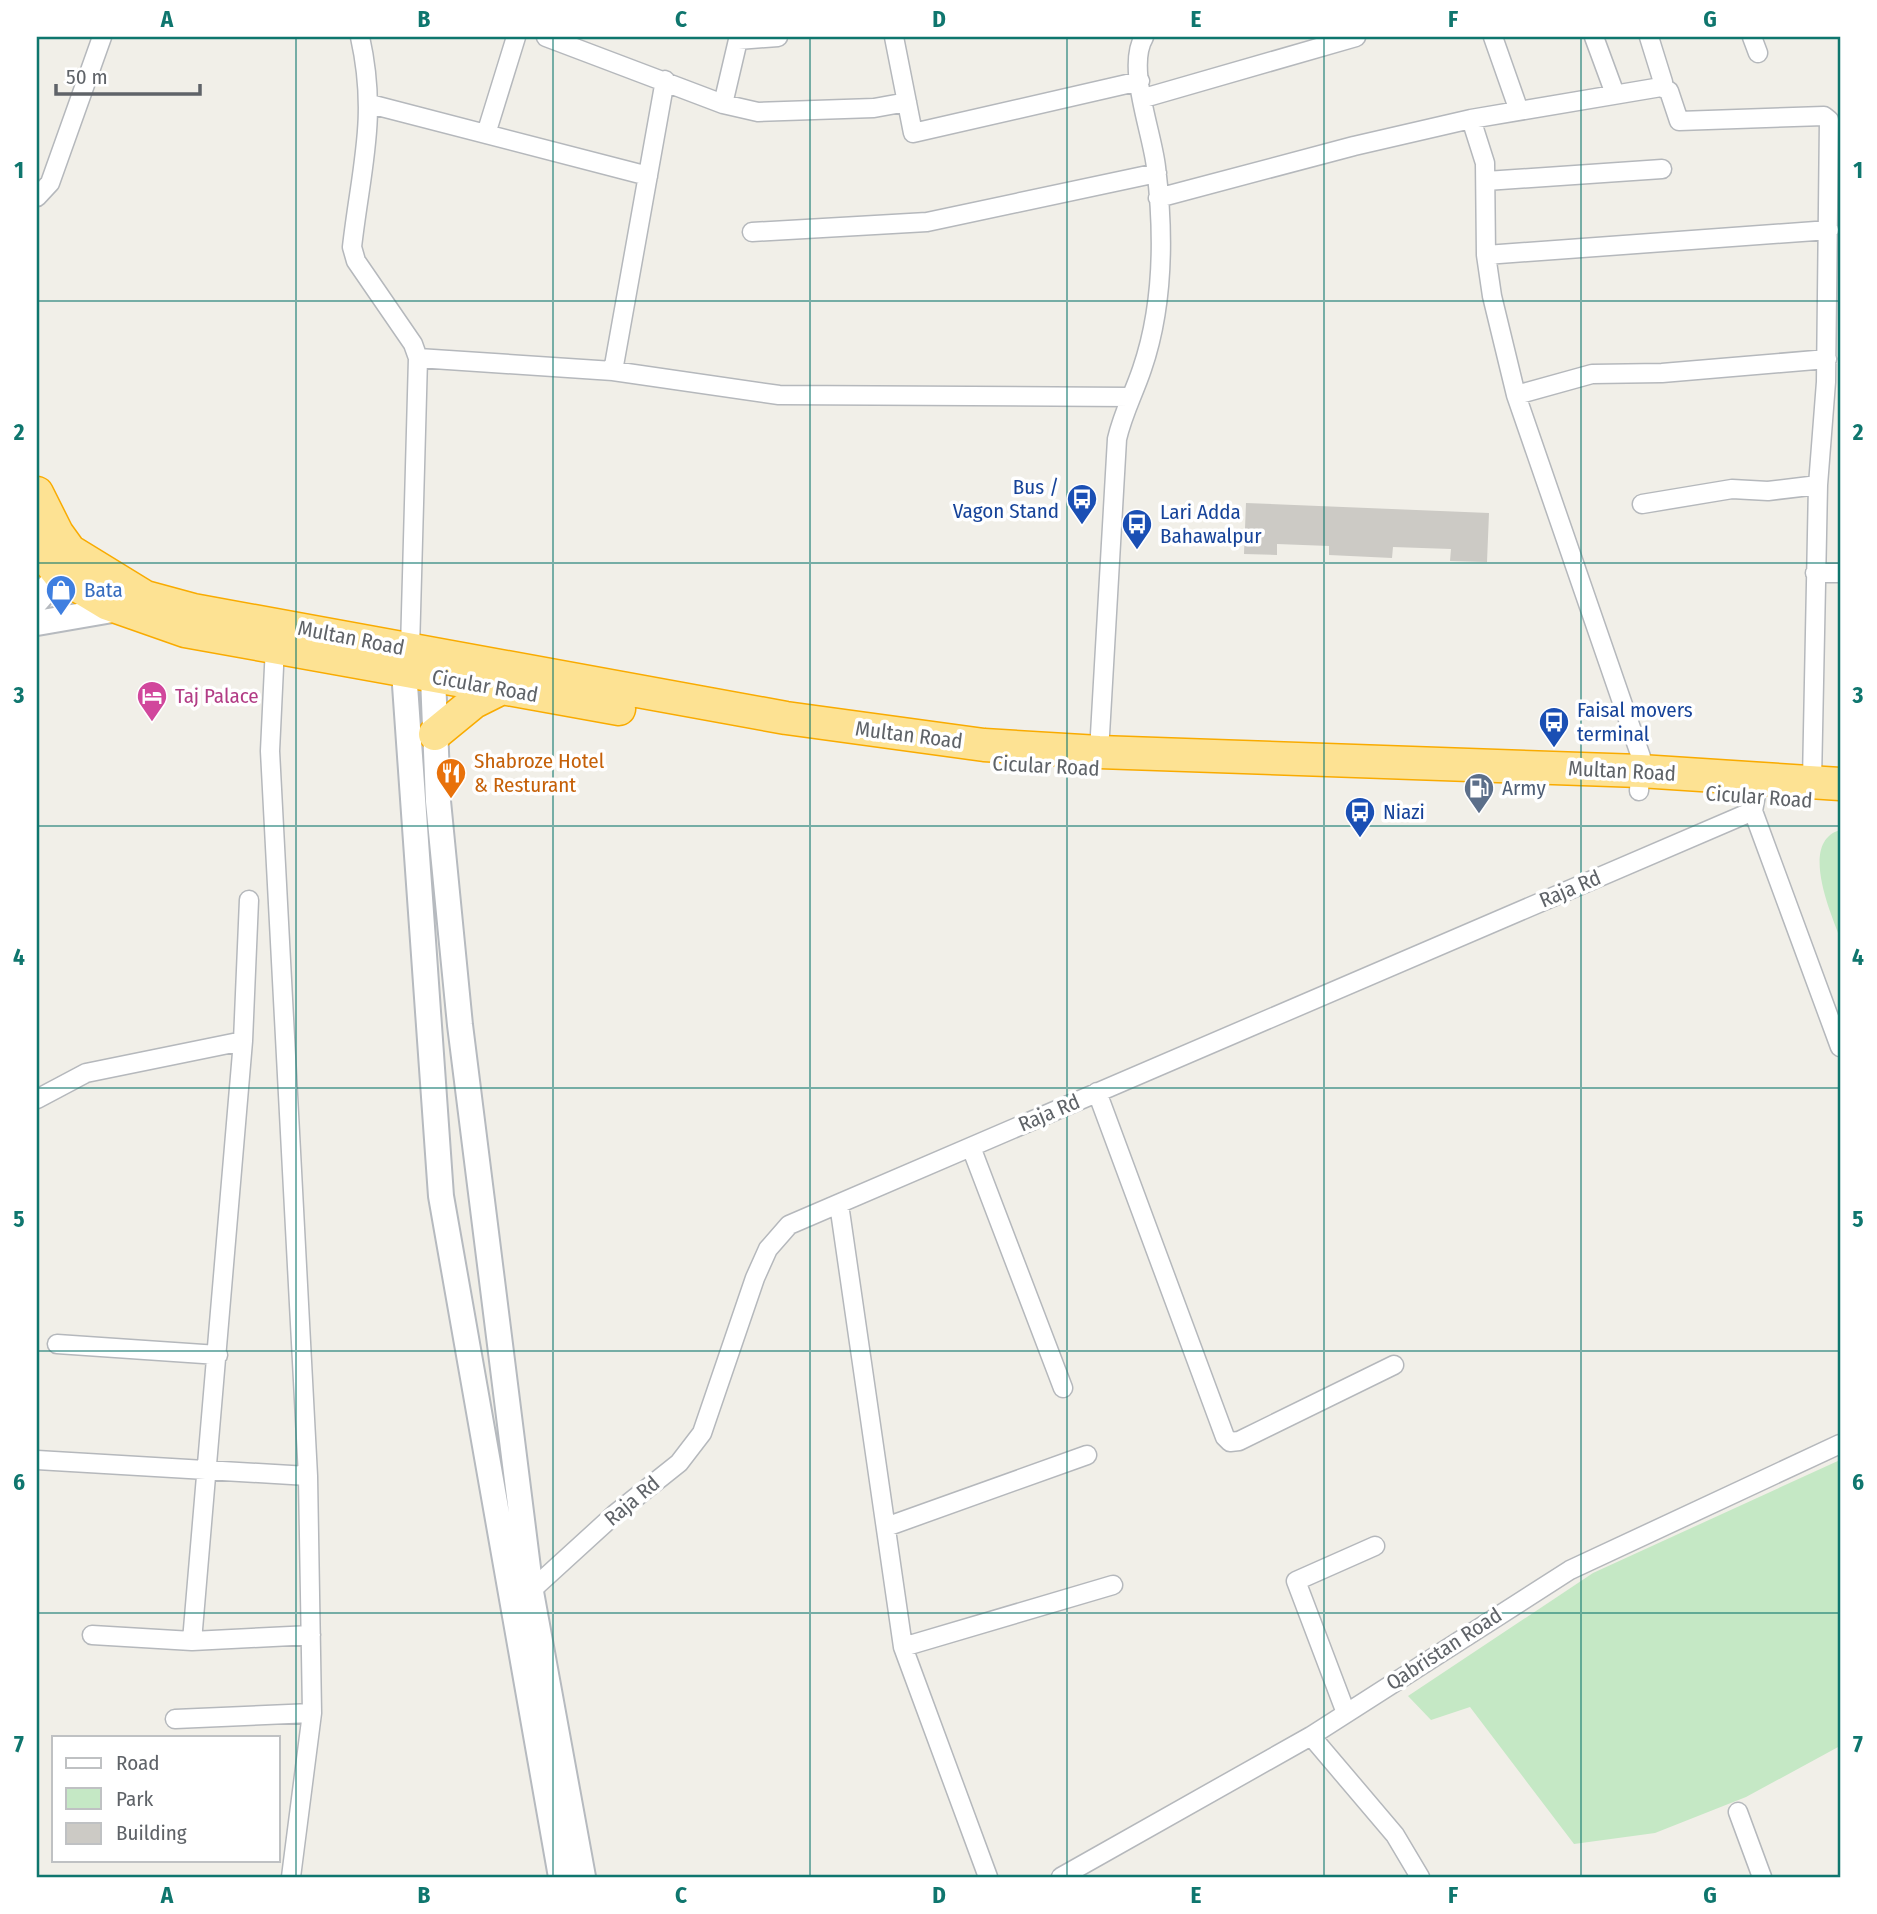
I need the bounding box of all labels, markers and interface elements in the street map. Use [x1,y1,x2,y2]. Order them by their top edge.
text: A [160,5,174,33]
text: B [418,5,431,33]
text: C [675,5,687,33]
text: D [932,5,946,33]
text: E [1191,5,1202,33]
text: F [1448,5,1458,33]
text: G [1703,5,1717,33]
scale bar [56,52,200,96]
text: 50 m [66,64,108,90]
text: 1 [14,156,24,184]
text: 1 [1853,156,1863,184]
text: 2 [13,418,25,446]
text: 2 [1852,418,1864,446]
place label: Bus / Vagon Stand [953,474,1059,524]
bus stop icon: Bus / Vagon Stand [1065,482,1099,526]
place label: Lari Adda Bahawalpur [1160,499,1262,549]
bus stop icon: Lari Adda Bahawalpur [1120,507,1154,551]
shop icon: Bata [44,573,78,617]
place label: Bata [84,577,123,603]
street label: Multan Road [296,615,406,661]
street label: Cicular Road [430,664,540,708]
hotel icon: Taj Palace [135,679,169,723]
text: 3 [13,681,25,709]
text: 3 [1852,681,1864,709]
place label: Taj Palace [175,683,259,709]
place label: Faisal movers terminal [1577,697,1693,747]
bus stop icon: Faisal movers terminal [1537,705,1571,749]
street label: Multan Road [854,716,964,754]
place label: Shabroze Hotel & Resturant [474,748,605,798]
street label: Cicular Road [992,750,1100,782]
street label: Multan Road [1567,755,1677,787]
restaurant icon: Shabroze Hotel & Resturant [434,756,468,800]
fuel station icon: Army [1462,771,1496,815]
place label: Army [1502,775,1546,801]
street label: Cicular Road [1705,780,1813,814]
bus stop icon: Niazi [1343,795,1377,839]
place label: Niazi [1383,799,1425,825]
street label: Raja Rd [1535,864,1605,914]
text: 4 [13,943,25,971]
text: 4 [1852,943,1864,971]
street label: Raja Rd [1014,1088,1084,1138]
text: 5 [13,1205,25,1233]
text: 5 [1852,1205,1864,1233]
text: 6 [13,1468,25,1496]
text: 6 [1852,1468,1864,1496]
street label: Raja Rd [599,1470,665,1532]
street label: Qabristan Road [1381,1602,1507,1696]
text: 7 [14,1730,24,1758]
text: 7 [1853,1730,1863,1758]
legend [52,1736,280,1862]
text: Road [116,1750,160,1776]
text: Park [116,1786,154,1812]
text: Building [116,1820,187,1846]
text: A [160,1881,174,1909]
text: B [418,1881,431,1909]
text: C [675,1881,687,1909]
text: D [932,1881,946,1909]
text: E [1191,1881,1202,1909]
text: F [1448,1881,1458,1909]
text: G [1703,1881,1717,1909]

